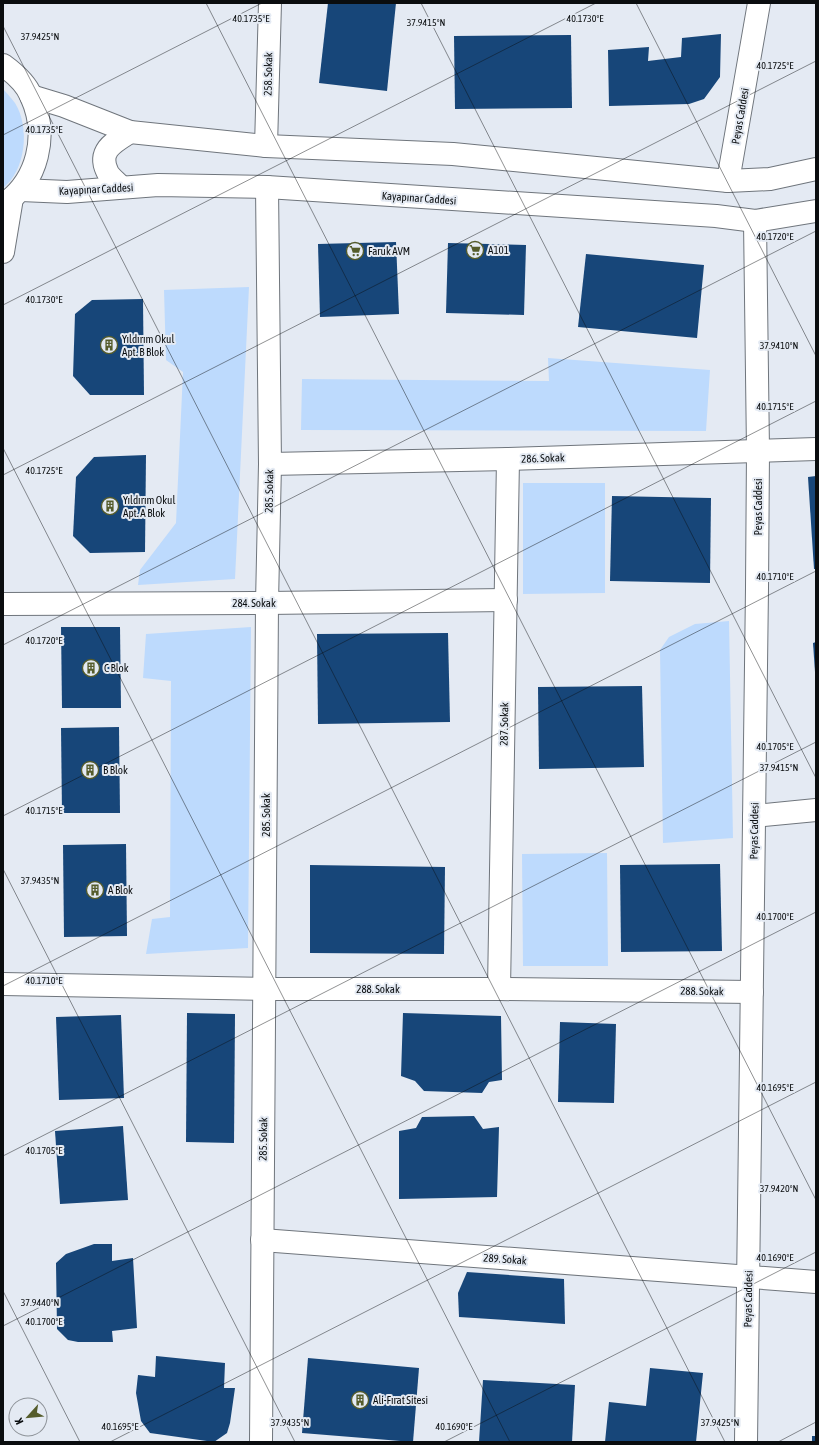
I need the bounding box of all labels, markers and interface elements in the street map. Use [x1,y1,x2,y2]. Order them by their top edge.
text: 40.1735°E [233,13,270,24]
text: 40.1730°E [567,13,604,24]
text: 37.9415°N [407,17,445,28]
text: 37.9425°N [21,31,59,42]
street label: 258. Sokak [262,52,274,96]
text: 40.1725°E [757,60,794,71]
street label: Peyas Caddesi [729,87,751,145]
text: 40.1735°E [26,124,63,135]
street label: Kayapınar Caddesi [58,181,134,197]
street label: Kayapınar Caddesi [381,189,457,207]
text: 40.1720°E [757,231,794,242]
supermarket icon: A101 [465,240,485,260]
supermarket icon: Faruk AVM [345,241,365,261]
place label: A101 [488,244,509,256]
place label: Faruk AVM [368,245,410,257]
text: 40.1730°E [26,294,63,305]
place label: Yıldırım Okul Apt. B Blok [122,333,174,358]
building icon: Yıldırım Okul Apt. B Blok [99,335,119,355]
text: 37.9410°N [760,340,798,351]
text: 40.1715°E [757,401,794,412]
street label: 286. Sokak [521,451,565,465]
text: 40.1725°E [26,465,63,476]
street label: 285. Sokak [263,469,275,513]
street label: Peyas Caddesi [752,479,764,536]
place label: Yıldırım Okul Apt. A Blok [123,494,175,519]
building icon: Yıldırım Okul Apt. A Blok [100,496,120,516]
text: 40.1710°E [757,571,794,582]
street label: 284. Sokak [232,597,276,609]
text: 40.1720°E [26,635,63,646]
building icon: C Blok [81,658,101,678]
place label: C Blok [104,662,129,674]
street label: 287. Sokak [498,702,510,746]
text: 40.1705°E [757,741,794,752]
building icon: B Blok [80,760,100,780]
text: 37.9415°N [760,762,798,773]
place label: B Blok [103,764,128,776]
street label: 285. Sokak [260,793,272,837]
street label: Peyas Caddesi [748,802,760,860]
text: 40.1715°E [26,805,63,816]
text: 37.9435°N [21,875,59,886]
building icon: A Blok [85,880,105,900]
place label: A Blok [108,884,133,896]
text: 40.1700°E [757,911,794,922]
text: 40.1710°E [26,975,63,986]
street label: 288. Sokak [356,983,400,995]
street label: 288. Sokak [680,985,724,997]
text: 40.1695°E [757,1082,794,1093]
street label: 285. Sokak [257,1117,269,1161]
text: 40.1705°E [26,1145,63,1156]
text: 37.9420°N [760,1183,798,1194]
street label: 289. Sokak [483,1251,527,1267]
text: 40.1690°E [757,1252,794,1263]
street label: Peyas Caddesi [742,1270,754,1328]
text: 37.9440°N [21,1297,59,1308]
text: 40.1700°E [26,1316,63,1327]
building icon: Ali-Fırat Sitesi [350,1390,370,1410]
place label: Ali-Fırat Sitesi [373,1394,428,1406]
north arrow [8,1397,48,1437]
text: K [12,1416,26,1427]
text: 37.9435°N [271,1417,309,1428]
text: 37.9425°N [701,1417,739,1428]
text: 40.1695°E [102,1421,139,1432]
text: 40.1690°E [436,1421,473,1432]

